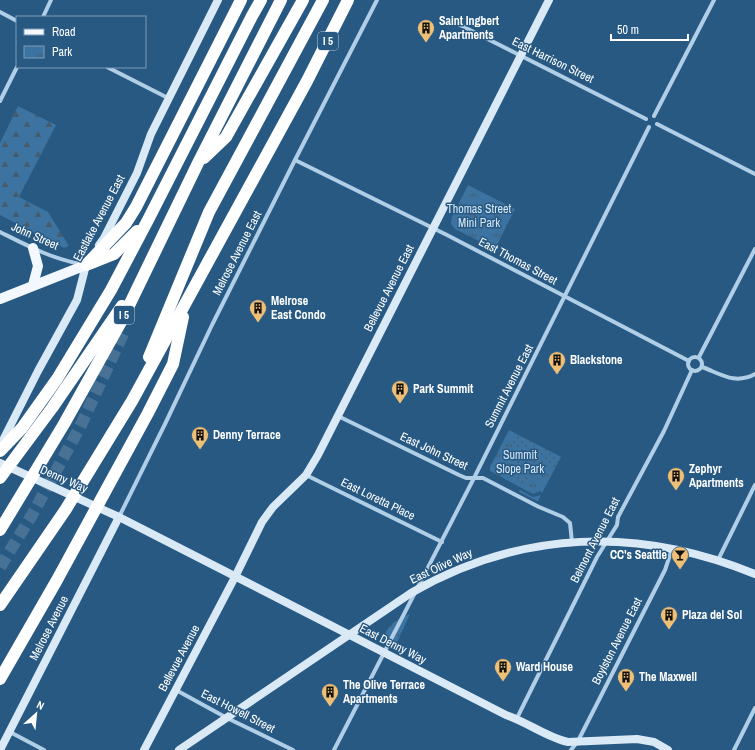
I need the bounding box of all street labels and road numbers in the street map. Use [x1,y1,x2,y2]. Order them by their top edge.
road number: I 5 [318,32,338,50]
street label: East Harrison Street [509,33,597,87]
street label: Eastlake Avenue East [70,172,129,264]
street label: Melrose Avenue East [209,208,265,298]
street label: John Street [9,218,61,254]
street label: East Thomas Street [476,234,560,289]
street label: Bellevue Avenue East [360,242,418,334]
road number: I 5 [114,306,134,324]
street label: Summit Avenue East [481,341,537,430]
street label: East John Street [398,428,471,474]
street label: Denny Way [38,461,90,497]
street label: East Loretta Place [338,474,418,524]
street label: Belmont Avenue East [567,494,624,585]
street label: East Olive Way [407,544,475,588]
street label: Melrose Avenue [26,593,72,663]
street label: Boylston Avenue East [588,595,646,687]
street label: East Denny Way [357,620,429,668]
street label: Bellevue Avenue [155,622,203,694]
street label: East Howell Street [198,685,278,737]

